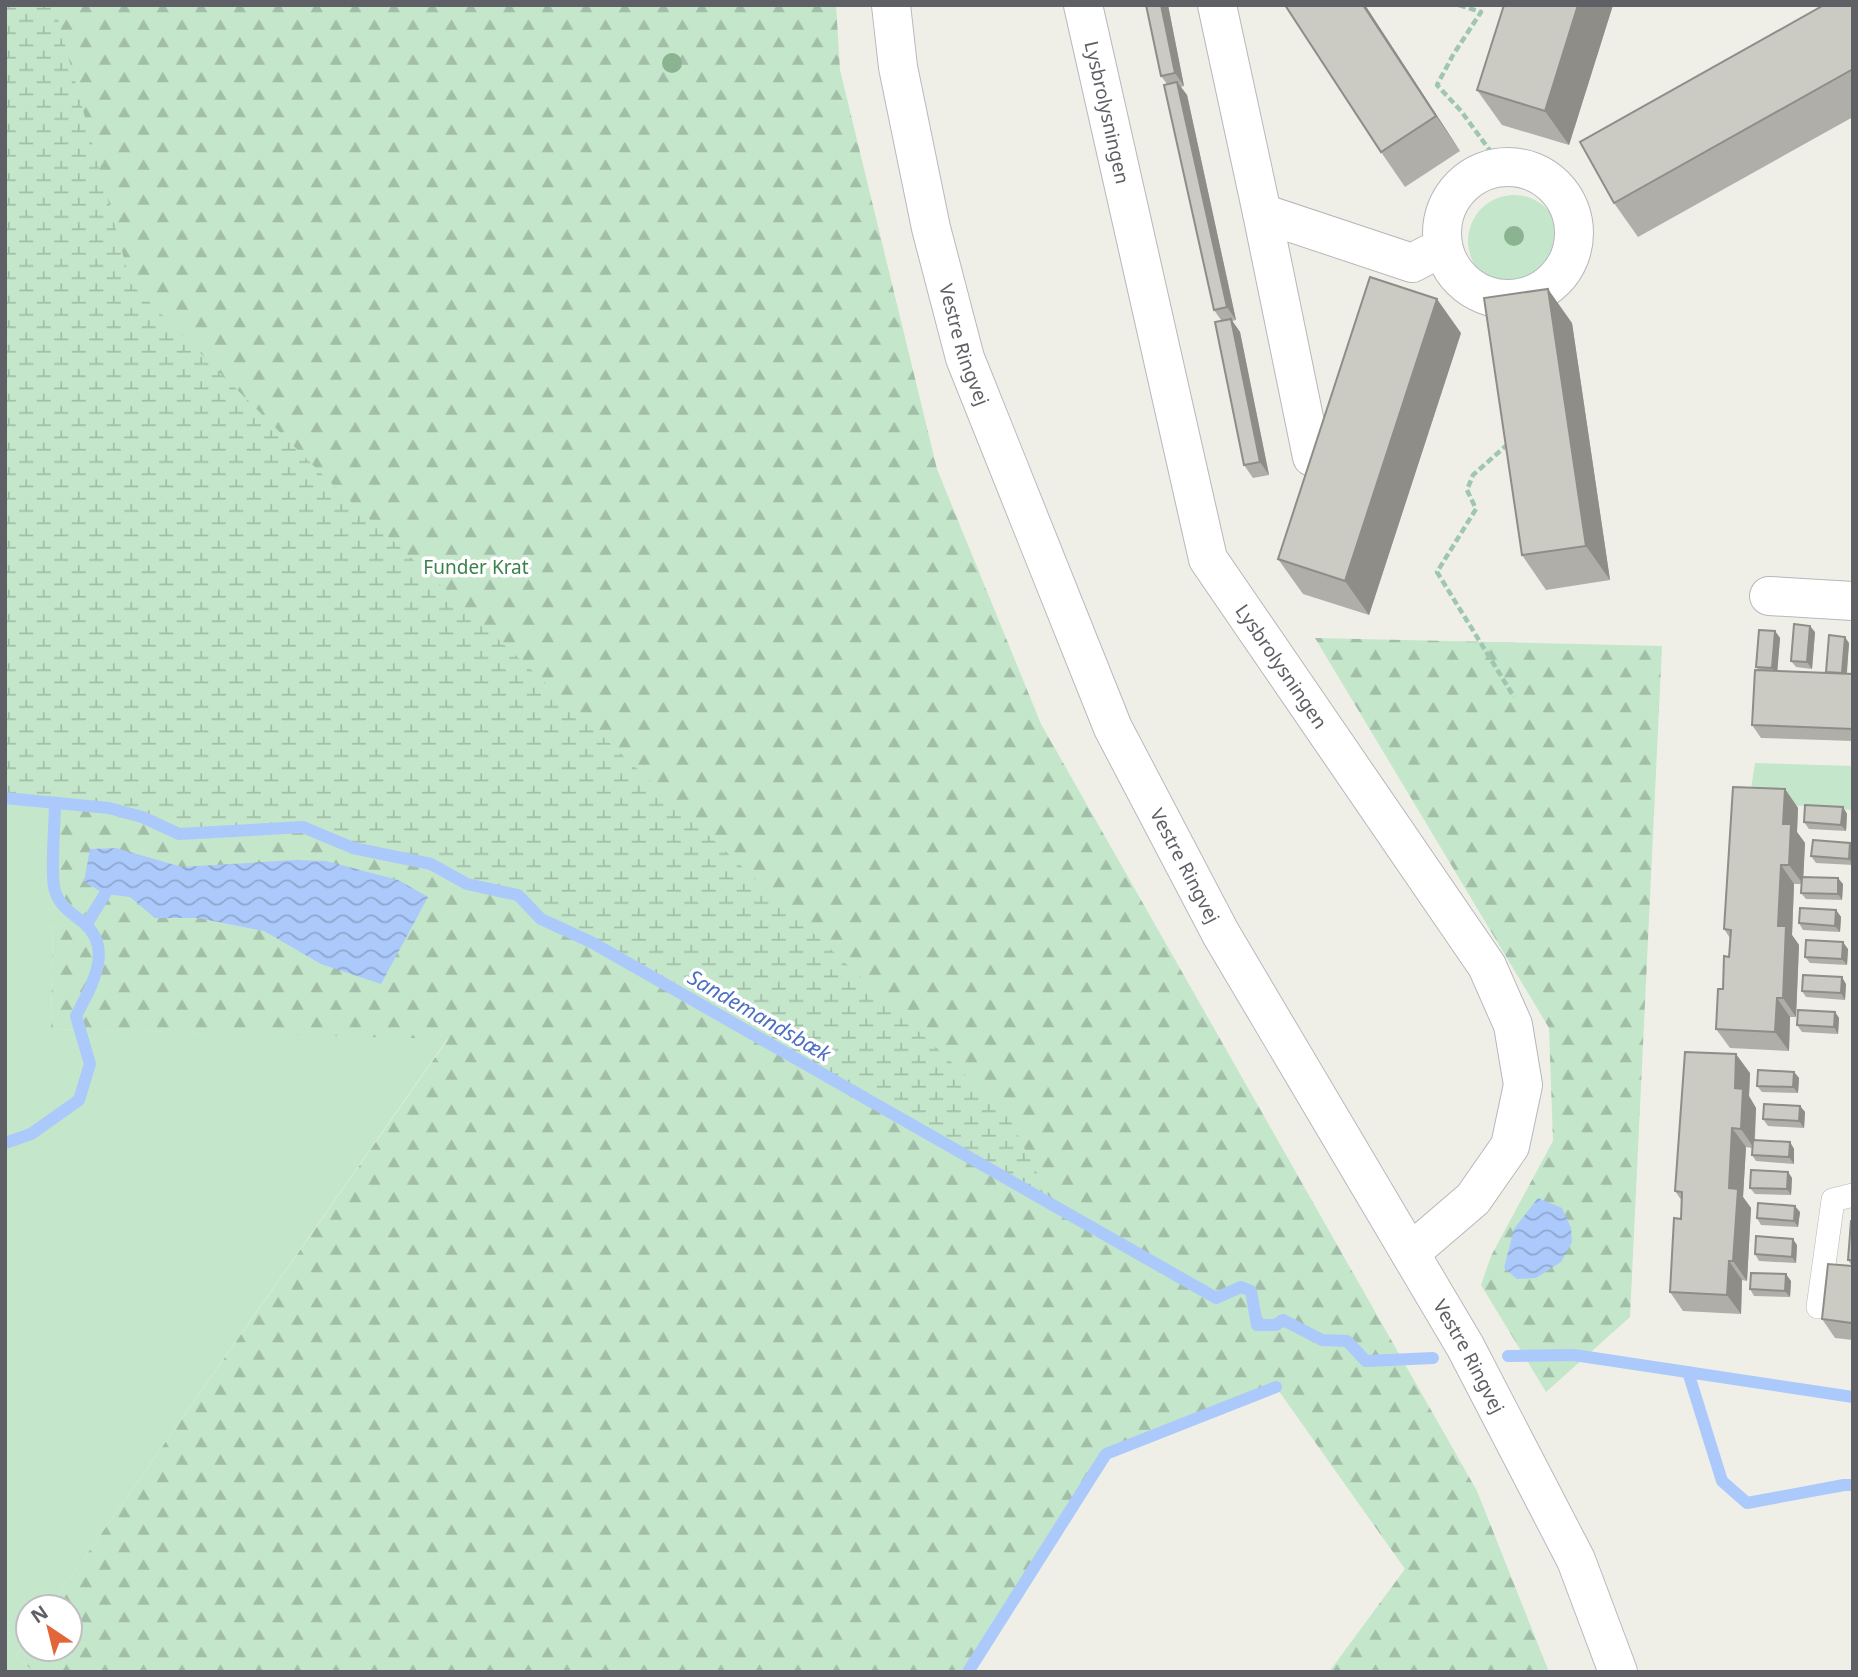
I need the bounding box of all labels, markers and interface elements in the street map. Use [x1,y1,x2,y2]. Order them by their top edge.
street label: Lysbrolysningen [1078,38,1136,186]
street label: Vestre Ringvej [933,281,996,409]
park label: Funder Krat [423,554,529,580]
street label: Lysbrolysningen [1230,599,1333,734]
street label: Vestre Ringvej [1144,804,1226,928]
water label: Sandemandsbæk [683,963,838,1068]
street label: Vestre Ringvej [1427,1294,1511,1418]
north arrow [14,1593,84,1663]
text: N [25,1599,53,1629]

